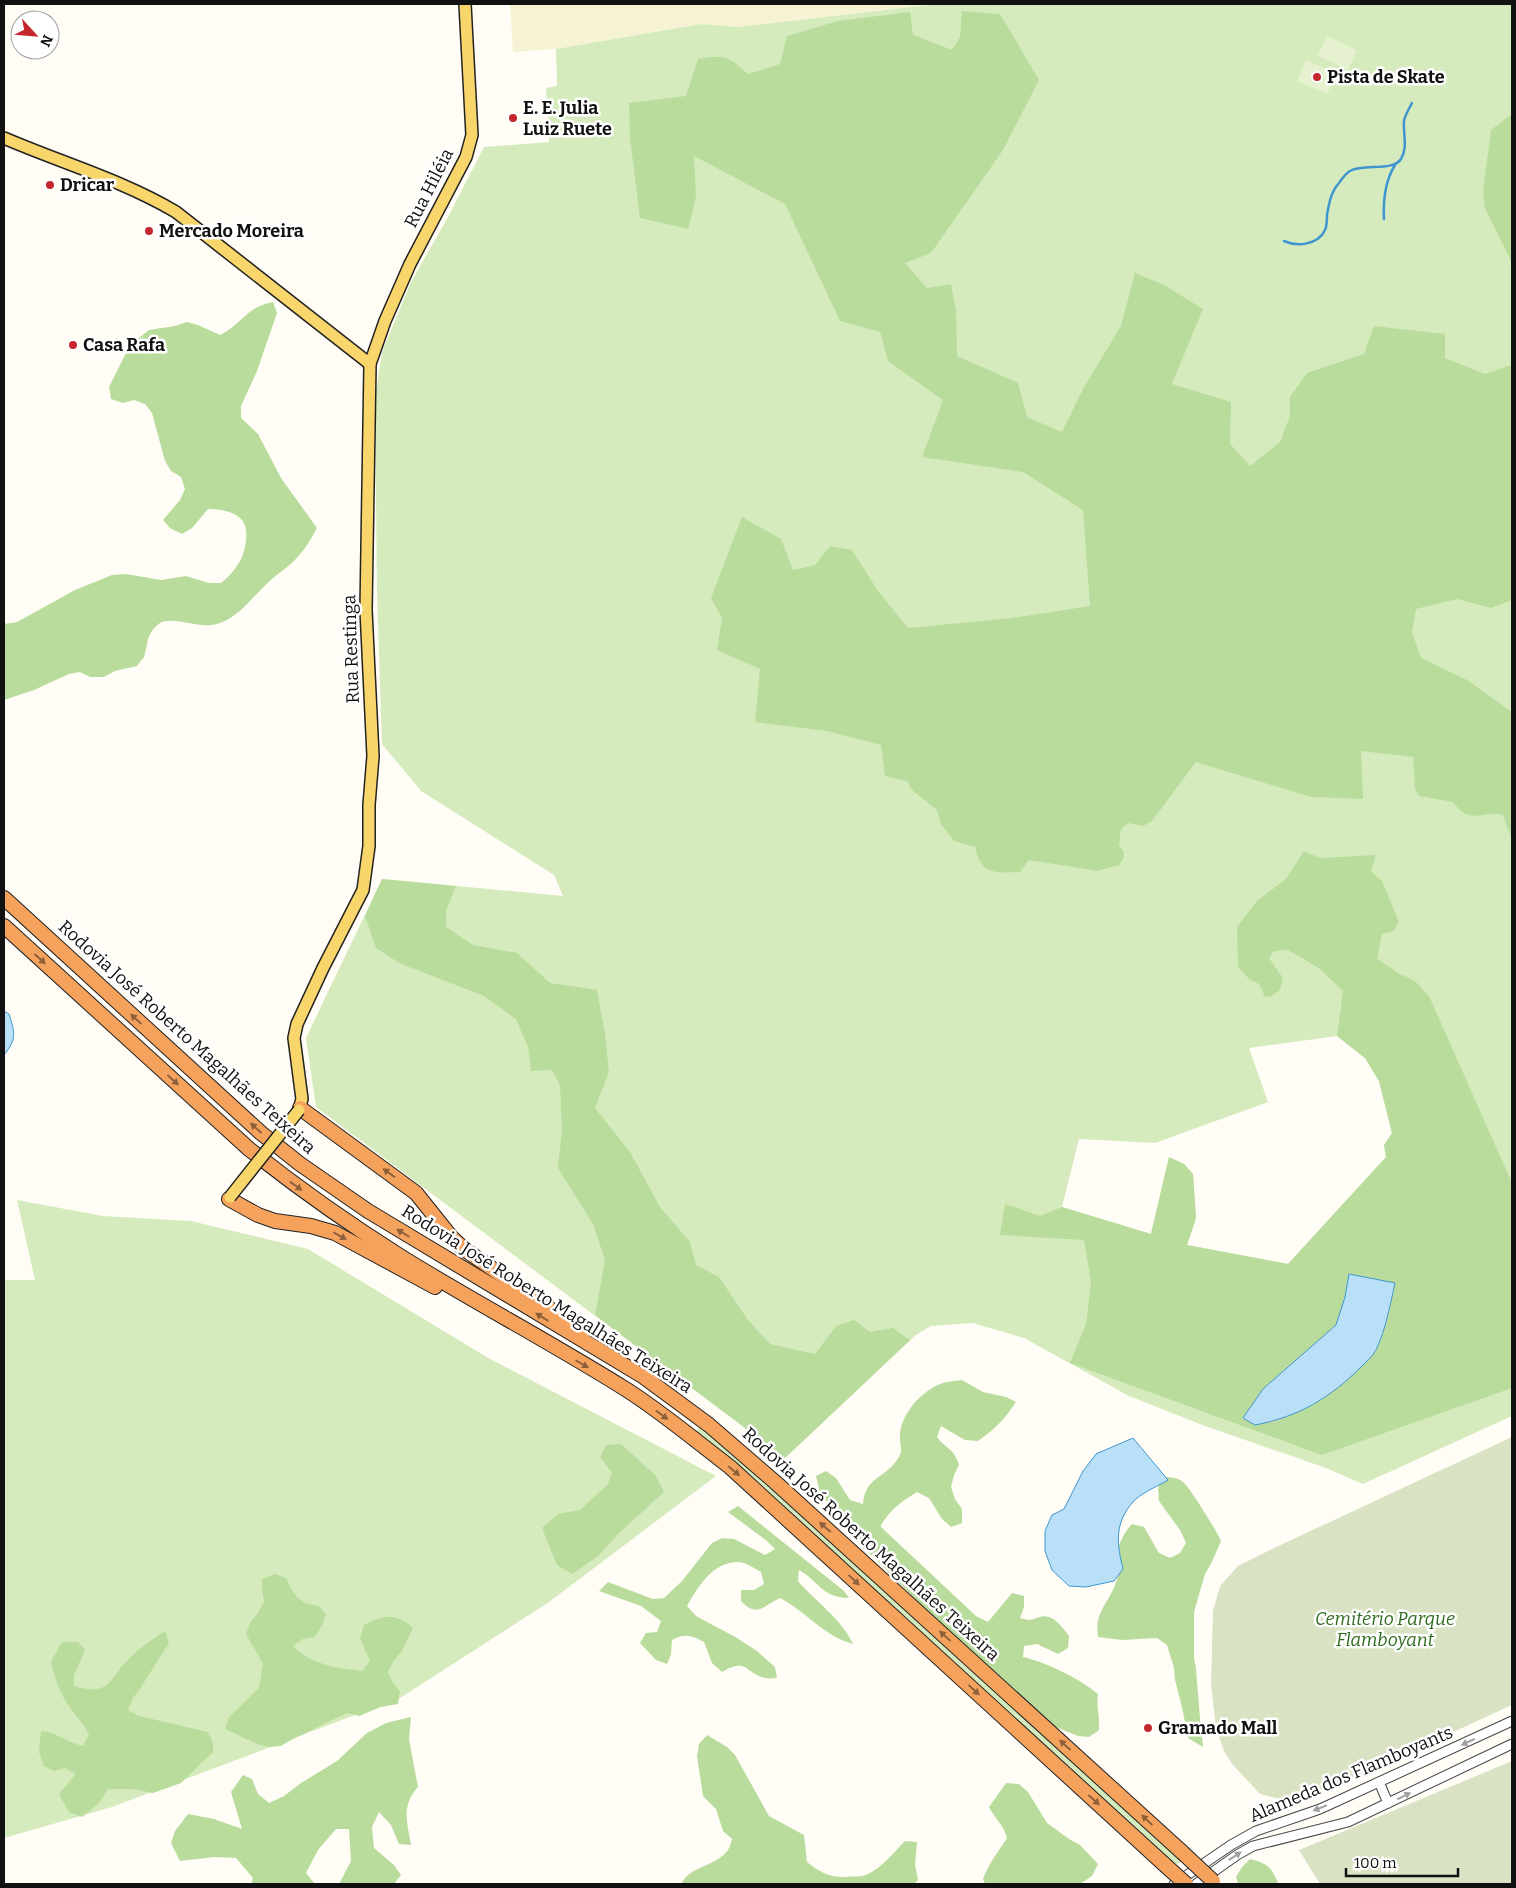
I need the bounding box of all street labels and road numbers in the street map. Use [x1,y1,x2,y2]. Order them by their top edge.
street label: Rua Hiléia [400,145,458,231]
street label: Rua Restinga [338,594,364,704]
street label: Rodovia José Roberto Magalhães Teixeira [54,916,320,1159]
street label: Rodovia José Roberto Magalhães Teixeira [398,1200,697,1398]
street label: Rodovia José Roberto Magalhães Teixeira [738,1423,1004,1666]
street label: Alameda dos Flamboyants [1246,1721,1456,1827]

